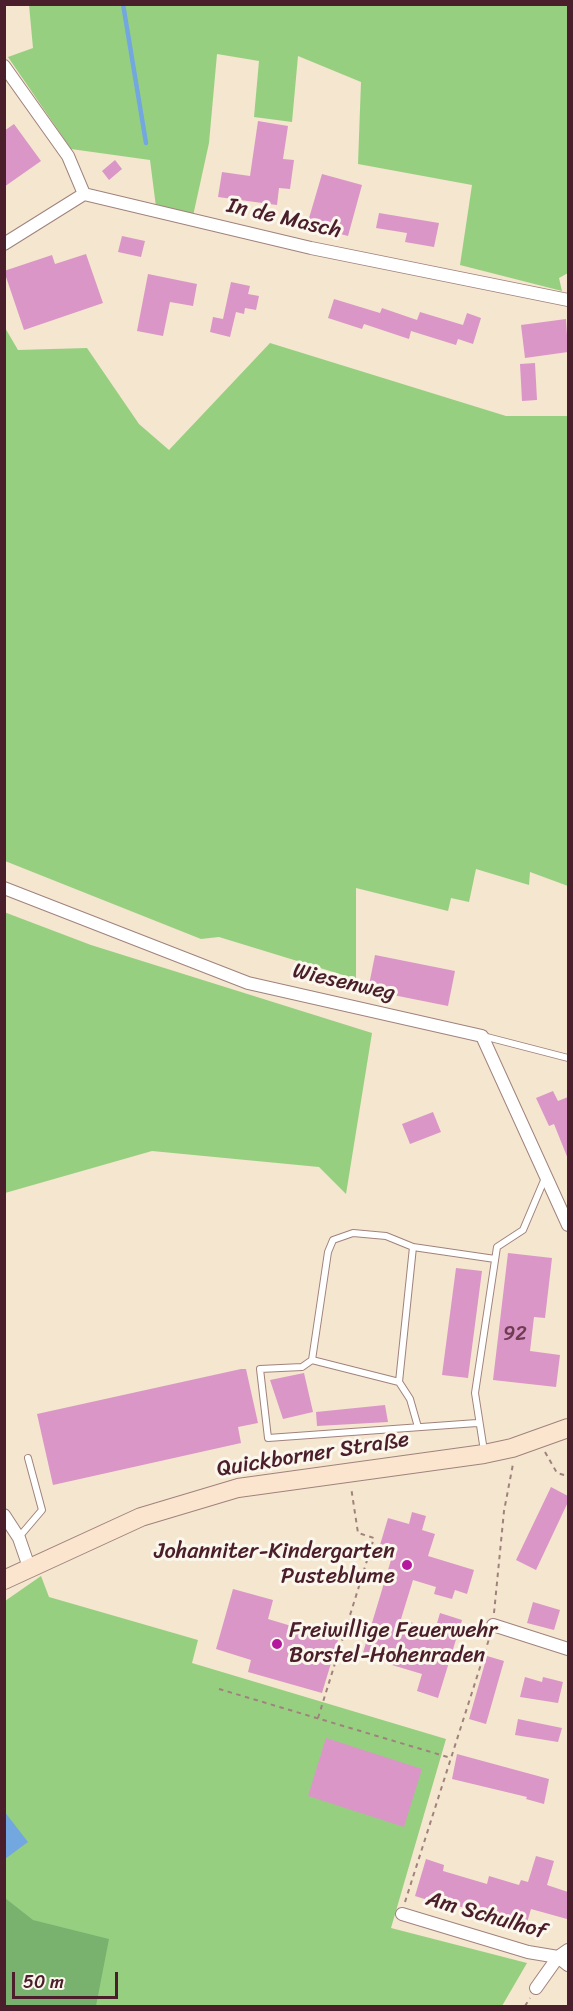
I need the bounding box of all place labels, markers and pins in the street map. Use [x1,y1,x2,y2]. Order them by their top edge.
place label: Johanniter-Kindergarten Pusteblume [154,1539,395,1591]
marker: Johanniter-Kindergarten Pusteblume [400,1558,414,1572]
place label: Freiwillige Feuerwehr Borstel-Hohenraden [289,1618,497,1670]
marker: Freiwillige Feuerwehr Borstel-Hohenraden [270,1637,284,1651]

